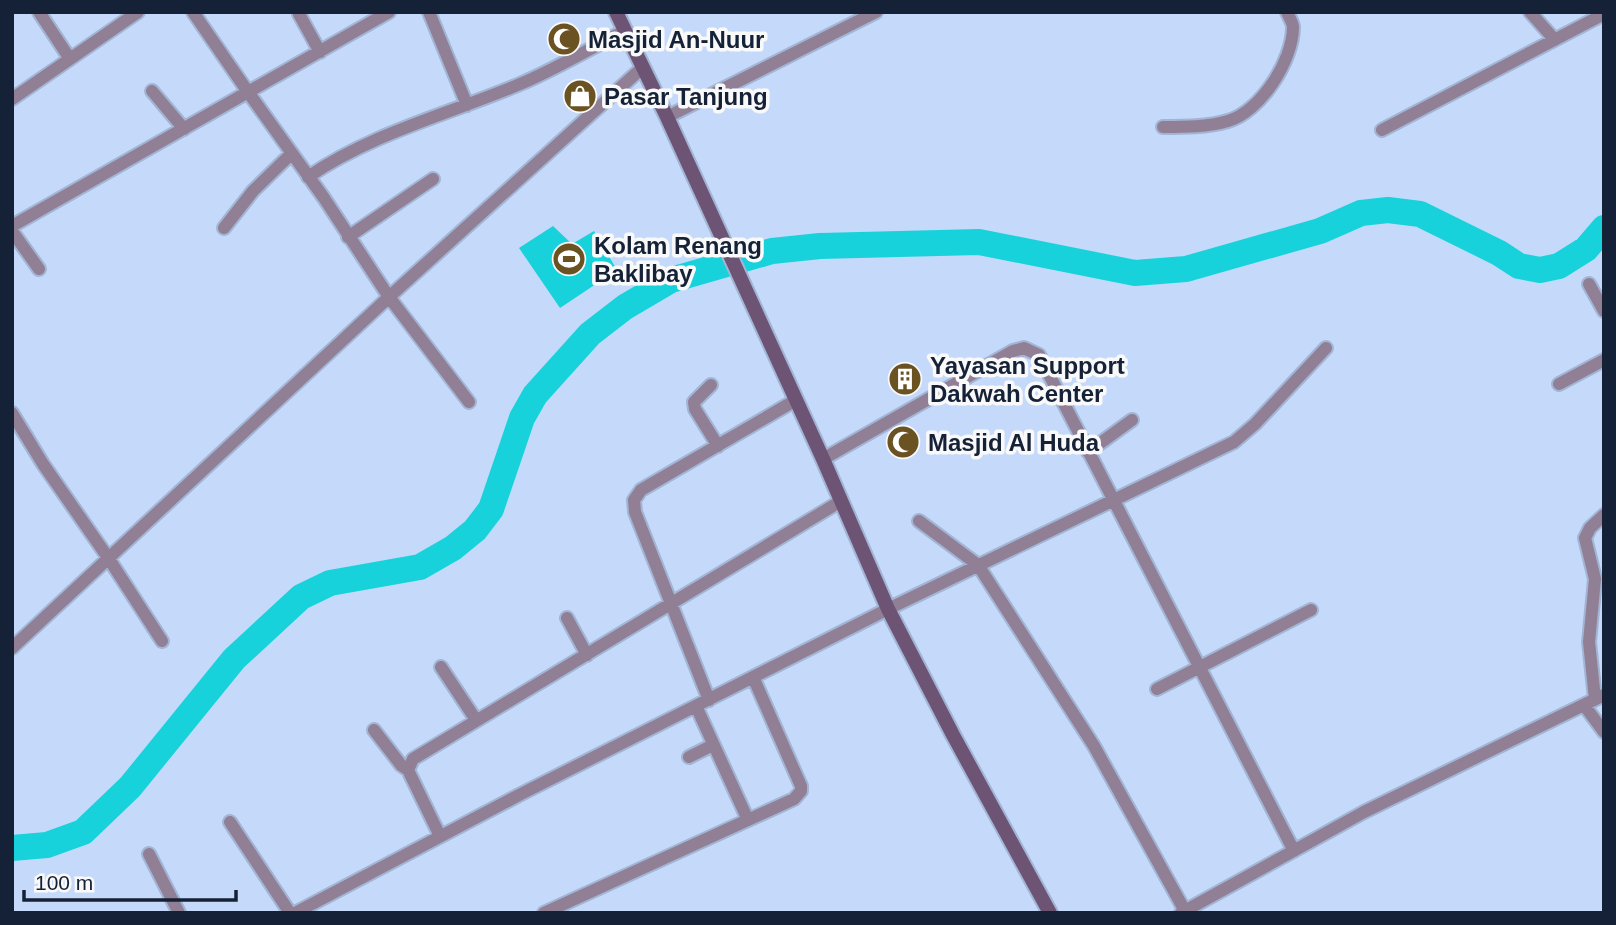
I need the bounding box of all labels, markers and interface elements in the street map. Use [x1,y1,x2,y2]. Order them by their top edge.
mosque icon: Masjid An-Nuur [545,20,583,58]
place label: Masjid An-Nuur [588,26,764,53]
shop icon: Pasar Tanjung [561,77,599,115]
place label: Pasar Tanjung [604,83,768,110]
place label: Kolam Renang Baklibay [594,232,762,287]
sports icon: Kolam Renang Baklibay [550,240,588,278]
place label: Yayasan Support Dakwah Center [930,352,1125,407]
building icon: Yayasan Support Dakwah Center [886,360,924,398]
mosque icon: Masjid Al Huda [884,423,922,461]
place label: Masjid Al Huda [928,429,1100,456]
scale bar [24,858,236,902]
text: 100 m [35,871,93,894]

